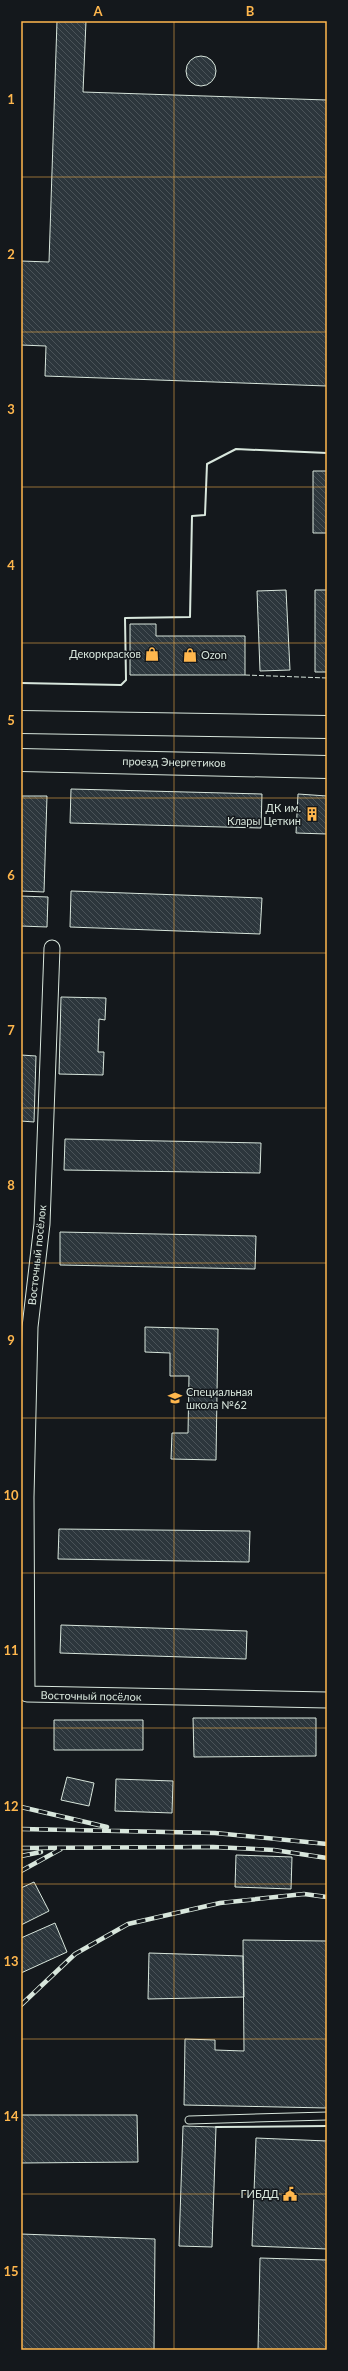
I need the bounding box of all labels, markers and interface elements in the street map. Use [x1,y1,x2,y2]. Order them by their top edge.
text: A [92,3,103,19]
text: B [246,3,255,19]
text: 1 [7,91,15,107]
text: 2 [7,246,15,262]
text: 3 [7,401,15,417]
text: 4 [7,557,15,573]
shop icon: Декоркрасков [144,646,160,662]
place label: Декоркрасков [69,647,141,660]
shop icon: Ozon [182,647,198,663]
place label: Ozon [201,648,227,661]
text: 5 [7,712,15,728]
street label: проезд Энергетиков [122,754,226,769]
place label: ДК им. Клары Цеткин [227,801,301,827]
building icon: ДК им. Клары Цеткин [304,806,320,822]
text: 6 [7,867,15,883]
text: 7 [7,1022,15,1038]
text: 8 [7,1177,15,1193]
street label: Восточный посёлок [25,1204,48,1306]
text: 9 [7,1332,15,1348]
place label: Специальная школа №62 [186,1385,253,1411]
school or university icon: Специальная школа №62 [167,1390,183,1406]
text: 10 [3,1487,19,1503]
text: 11 [3,1642,19,1658]
street label: Восточный посёлок [41,1688,142,1703]
text: 12 [3,1798,19,1814]
text: 13 [3,1953,19,1969]
text: 14 [3,2108,19,2124]
public building icon: ГИБДД [282,2186,298,2202]
place label: ГИБДД [241,2187,279,2200]
text: 15 [3,2263,19,2279]

